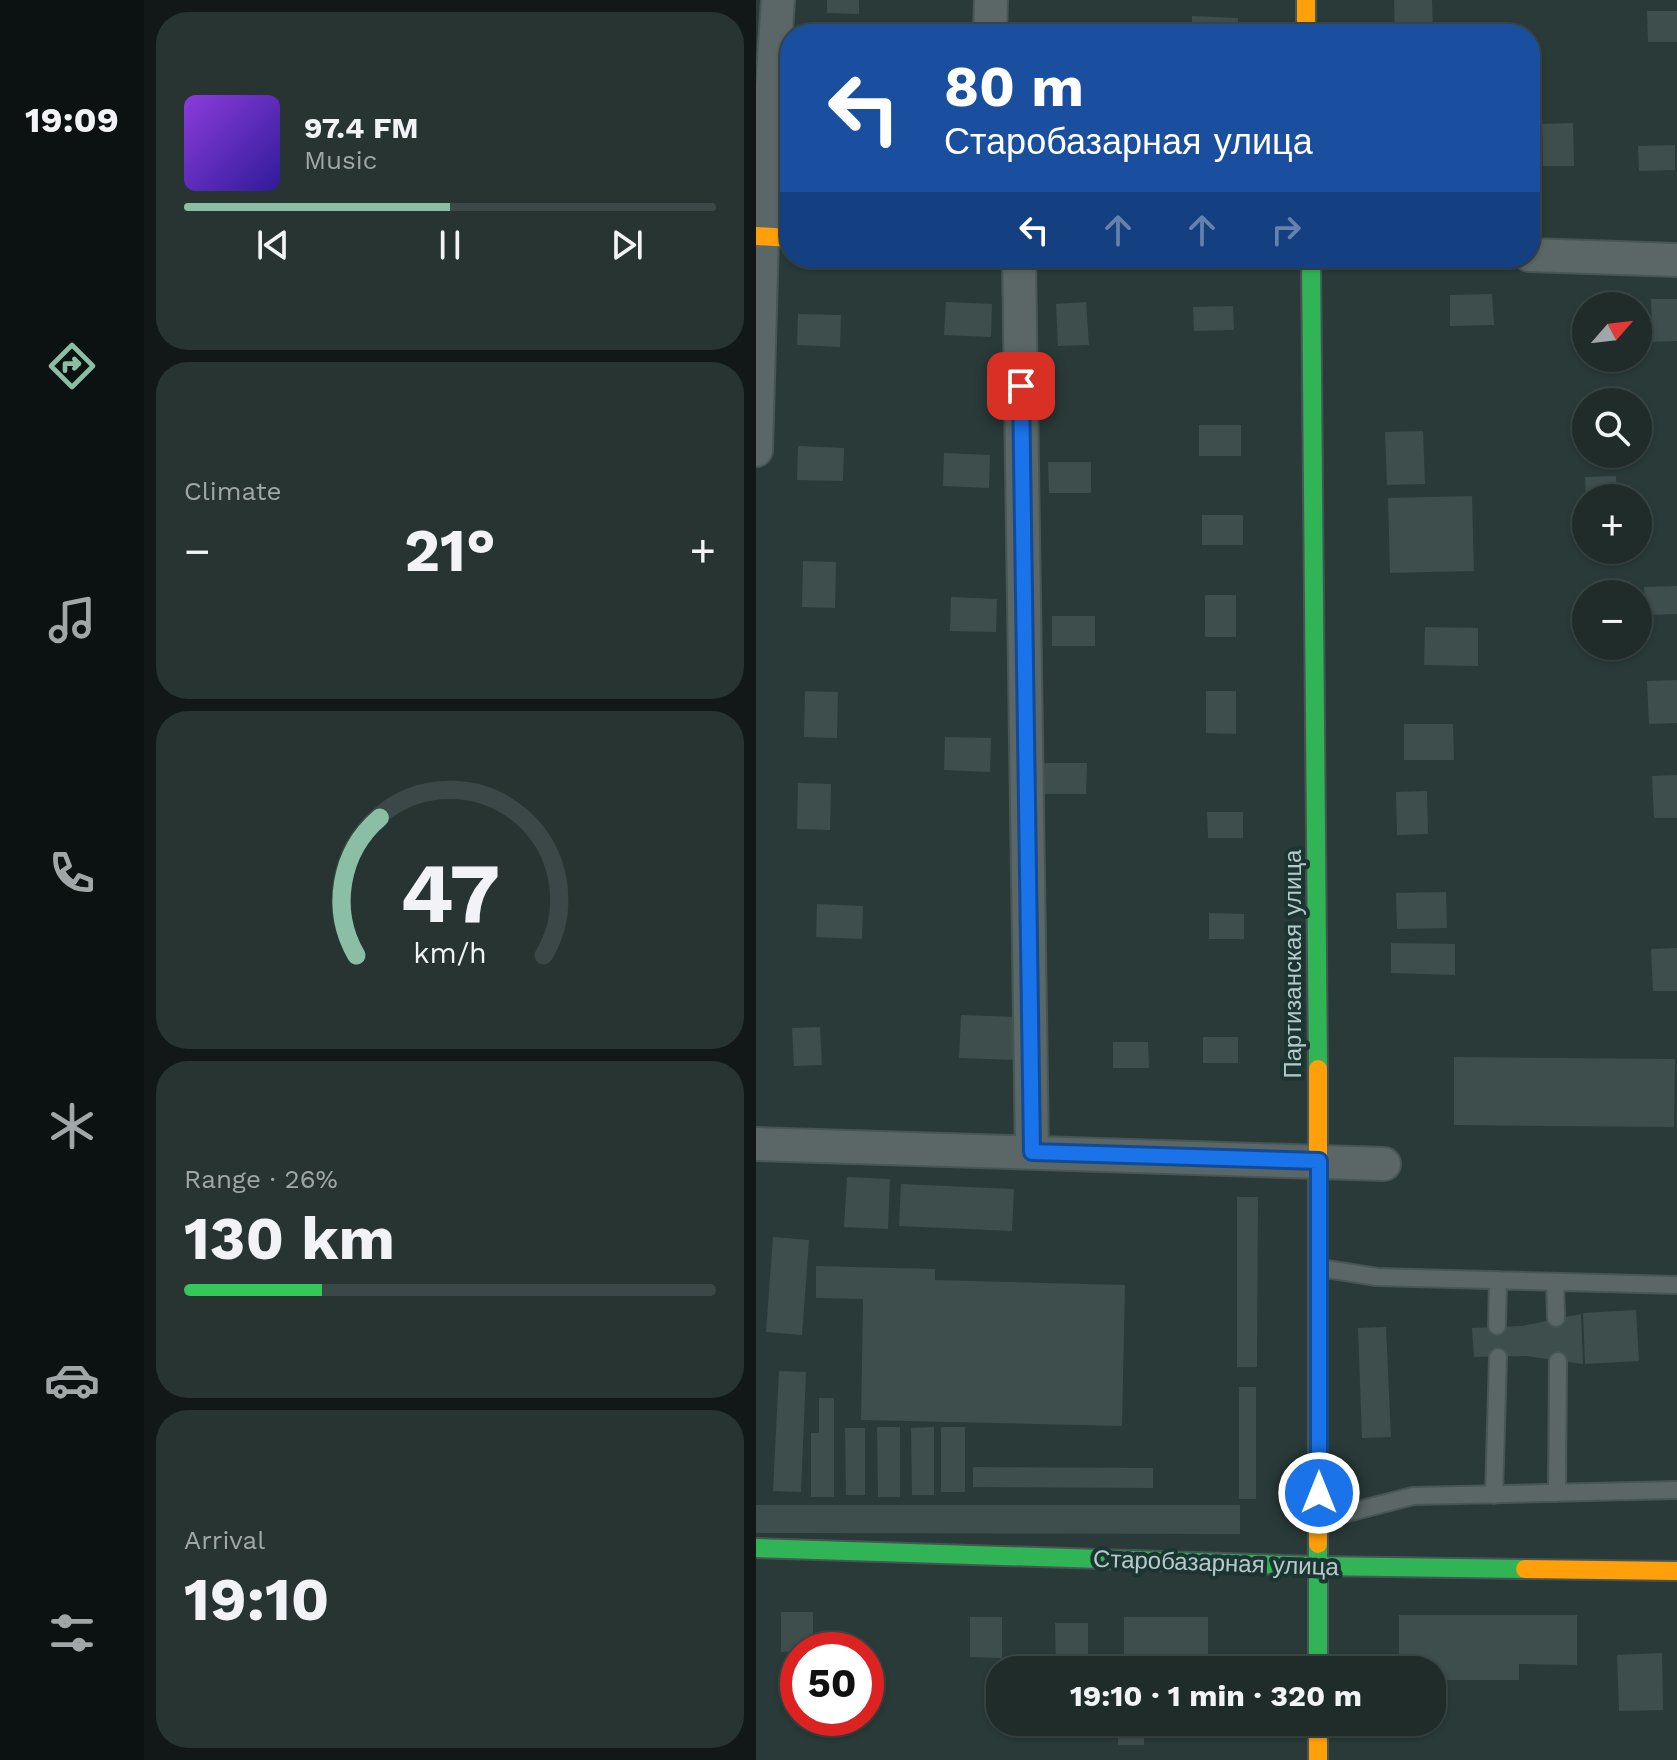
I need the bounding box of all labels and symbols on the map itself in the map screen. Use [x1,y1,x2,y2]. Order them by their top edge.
north arrow [1572,292,1652,372]
pin [987,352,1055,420]
street label: Партизанская улица [1279,849,1307,1078]
position arrow [1277,1451,1361,1535]
street label: Старобазарная улица [1093,1545,1340,1581]
speed limit sign: 50 [780,1632,884,1736]

